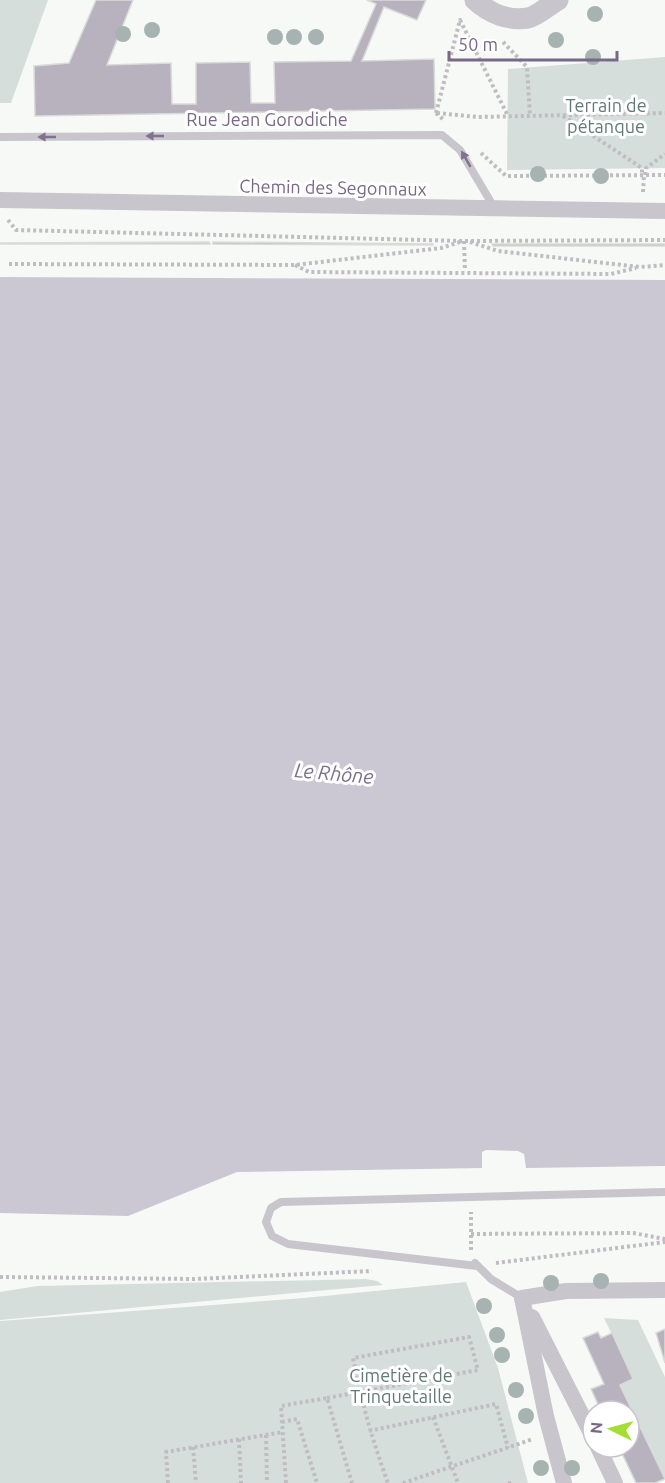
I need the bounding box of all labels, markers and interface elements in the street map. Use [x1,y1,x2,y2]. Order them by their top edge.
scale bar [449,24,617,62]
text: 50 m [458,34,498,54]
park label: Terrain de pétanque [565,95,647,136]
street label: Rue Jean Gorodiche [186,109,348,129]
one-way arrow [146,131,165,141]
one-way arrow [37,132,56,142]
one-way arrow [460,151,471,167]
street label: Chemin des Segonnaux [239,175,427,199]
water label: Le Rhône [294,758,374,788]
park label: Cimetière de Trinquetaille [349,1365,453,1406]
north arrow [581,1399,641,1459]
text: N [587,1421,606,1434]

